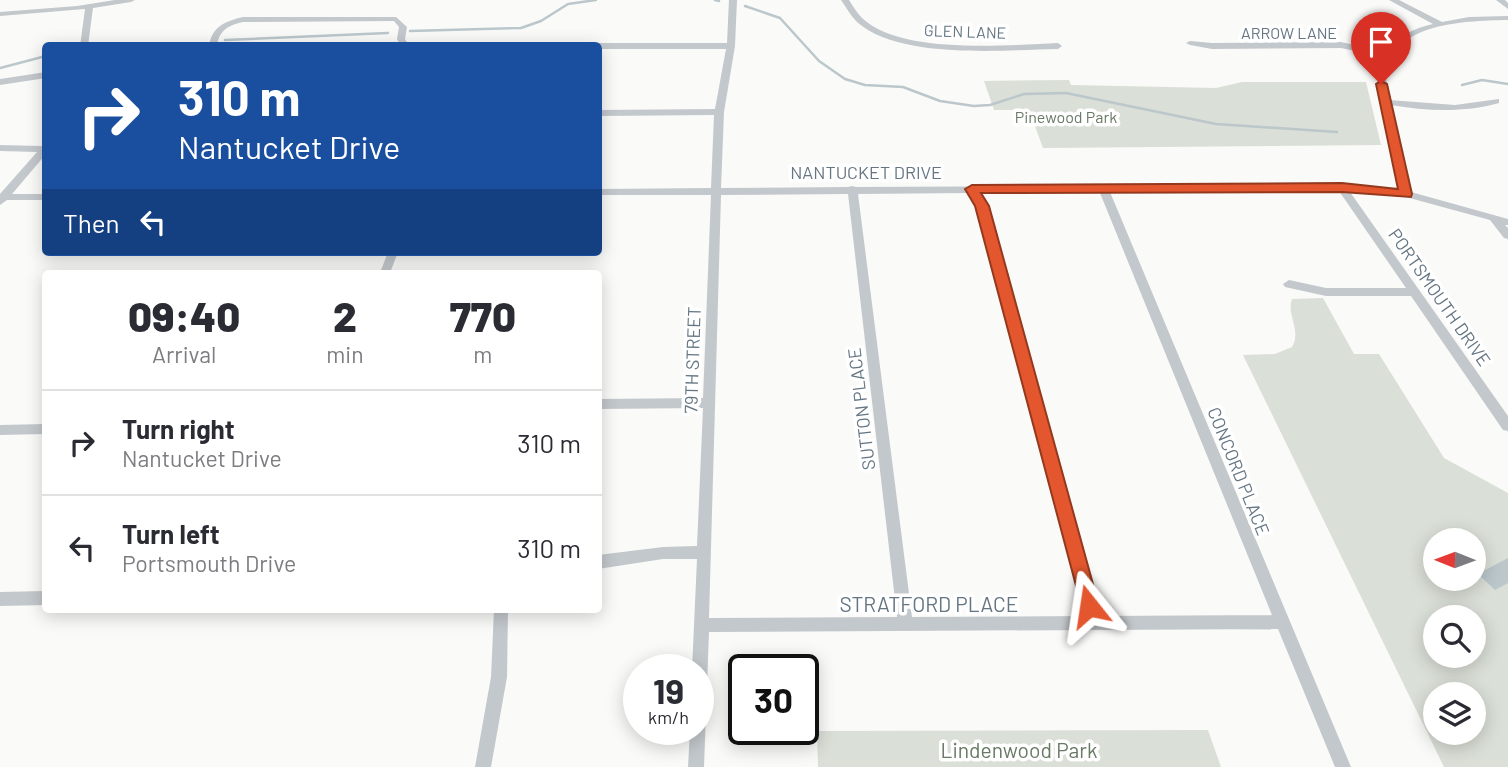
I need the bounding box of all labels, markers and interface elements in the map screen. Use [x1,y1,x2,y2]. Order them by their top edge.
pin [1351,12.0,1411,84]
street label: GLEN LANE [924,20,1006,42]
street label: ARROW LANE [1241,23,1337,42]
icon: arrive [1362,23,1400,61]
text: 310 m [178,67,300,126]
icon: right [63,70,154,161]
park label: Pinewood Park [1015,107,1117,126]
text: Nantucket Drive [178,127,400,165]
street label: NANTUCKET DRIVE [790,161,942,183]
icon: left [134,203,172,241]
text: Then [63,207,120,238]
street label: PORTSMOUTH DRIVE [1384,224,1496,370]
text: 09:40 [128,290,240,340]
text: 2 [333,290,357,340]
text: 770 [450,290,516,340]
street label: 79TH STREET [679,306,705,414]
text: Arrival [152,340,216,368]
text: min [326,340,364,368]
text: m [473,340,492,368]
street label: SUTTON PLACE [843,347,879,471]
street label: CONCORD PLACE [1203,404,1275,538]
text: Turn right [122,413,235,444]
icon: right [63,424,101,462]
text: 310 m [517,427,581,458]
text: Nantucket Drive [122,444,282,472]
text: Turn left [122,518,220,549]
north arrow [1423,528,1486,592]
map controls [1423,528,1486,745]
icon: left [63,529,101,567]
text: 310 m [517,532,581,563]
text: Portsmouth Drive [122,549,296,577]
position arrow [1052,569,1126,643]
street label: STRATFORD PLACE [840,591,1018,616]
button: search [1423,605,1486,668]
speed limit sign: 30 [728,654,819,745]
text: 19 [653,669,684,711]
button: layers [1423,682,1486,745]
text: km/h [648,706,689,728]
park label: Lindenwood Park [941,737,1097,762]

